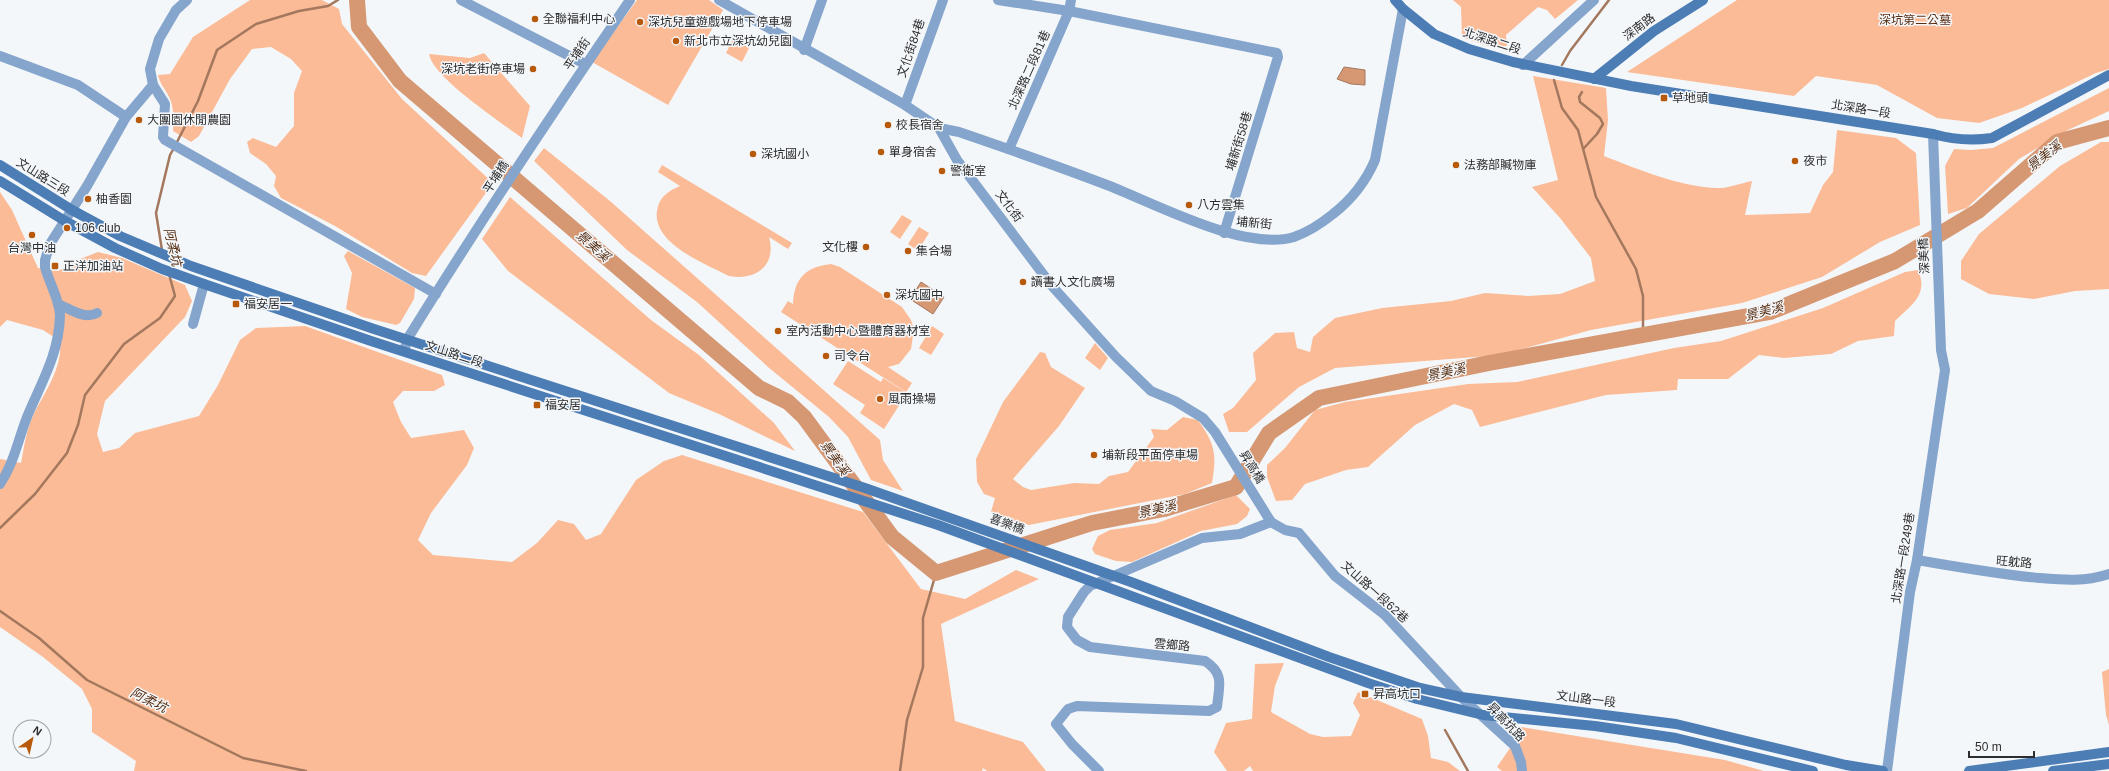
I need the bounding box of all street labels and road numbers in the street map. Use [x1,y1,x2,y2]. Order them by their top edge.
street label: 深南路 [1620,11,1658,43]
street label: 文化街84巷 [894,17,928,79]
street label: 北深路二段 [1461,25,1523,57]
street label: 北深路二段81巷 [1005,28,1053,112]
street label: 平埔街 [561,35,593,73]
street label: 北深路一段 [1830,97,1892,121]
street label: 埔新街58巷 [1223,110,1255,172]
street label: 文山路三段 [14,155,72,199]
street label: 平埔橋 [480,158,512,196]
street label: 文化街 [993,187,1025,225]
street label: 埔新街 [1235,214,1273,232]
street label: 深美橋 [1916,238,1932,274]
street label: 文山路二段 [423,338,485,370]
street label: 昇高橋 [1237,448,1267,486]
street label: 喜樂橋 [988,511,1026,537]
street label: 北深路一段249巷 [1889,511,1917,605]
street label: 旺躭路 [1995,553,2033,571]
street label: 文山路一段62巷 [1339,558,1411,626]
street label: 雲鄉路 [1153,636,1191,654]
street label: 文山路一段 [1555,688,1617,710]
street label: 昇高坑路 [1484,700,1528,744]

